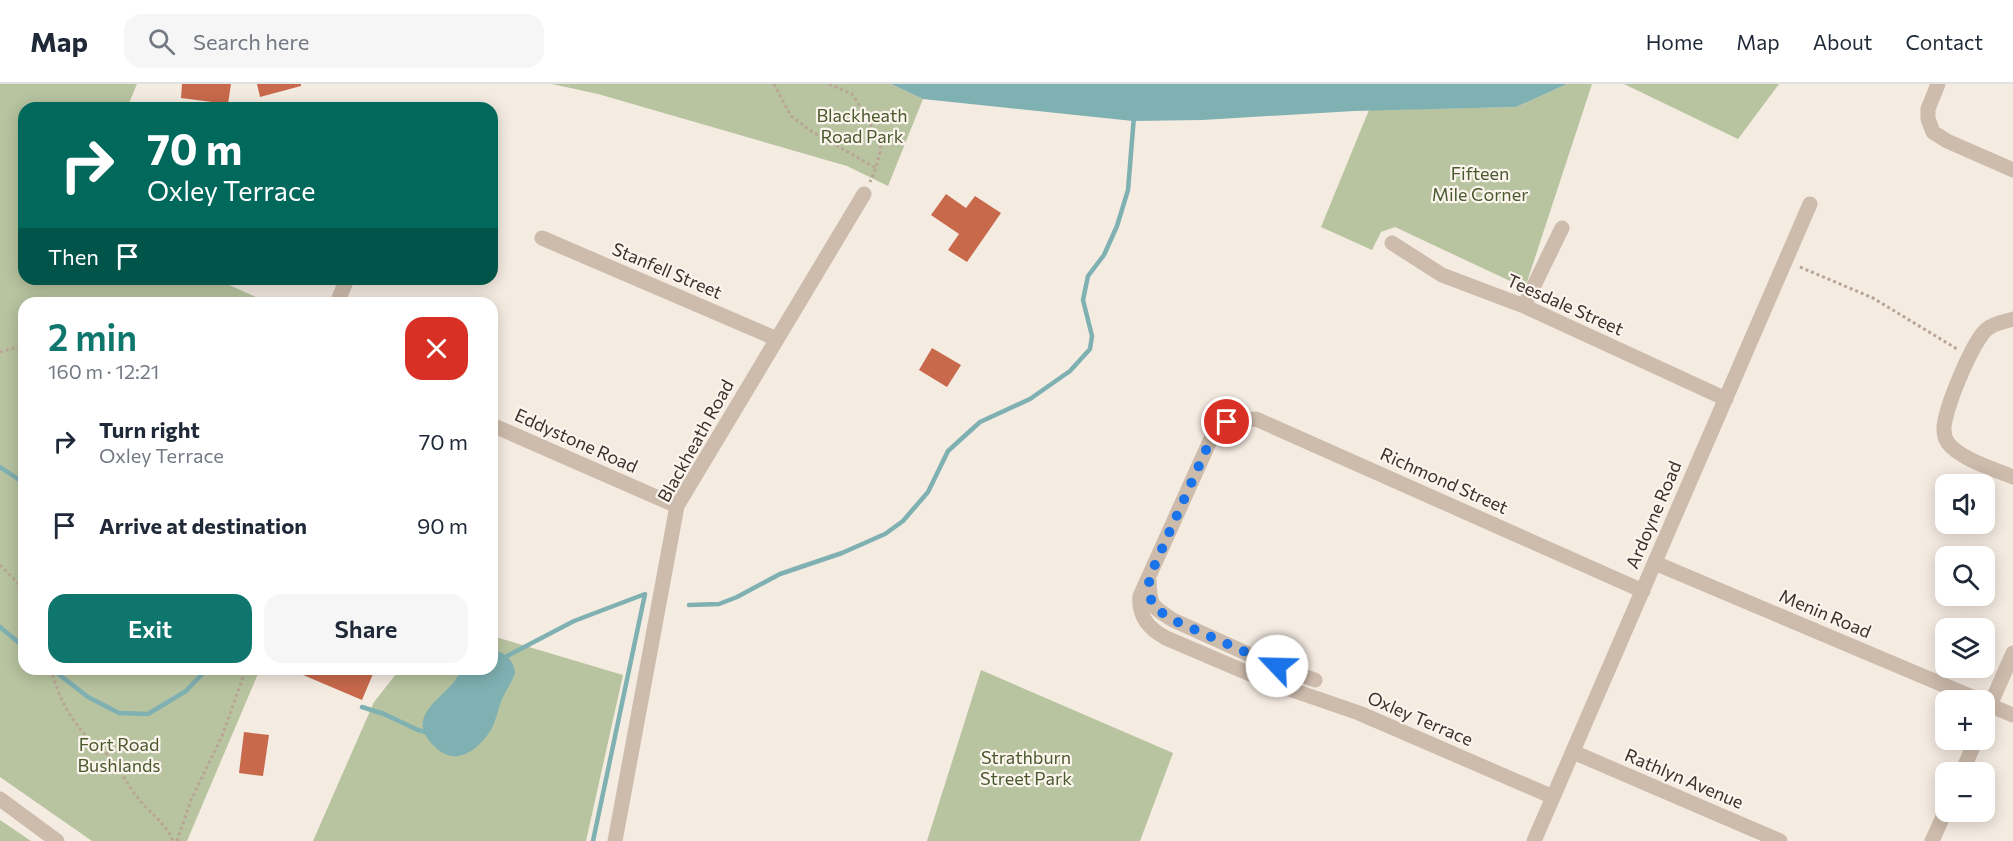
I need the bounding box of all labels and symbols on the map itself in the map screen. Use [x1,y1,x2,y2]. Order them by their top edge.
park label: Blackheath Road Park [816,104,908,147]
park label: Fifteen Mile Corner [1432,162,1528,205]
street label: Stanfell Street [609,237,726,303]
street label: Teesdale Street [1504,269,1627,340]
street label: Blackheath Road [652,375,738,506]
pin [1201,396,1252,447]
street label: Eddystone Road [512,403,641,477]
street label: Richmond Street [1377,442,1512,518]
street label: Ardoyne Road [1621,457,1686,572]
street label: Menin Road [1776,584,1875,642]
position arrow [1245,634,1309,698]
street label: Oxley Terrace [1364,686,1476,750]
park label: Fort Road Bushlands [77,733,161,776]
street label: Rathlyn Avenue [1622,743,1747,813]
park label: Strathburn Street Park [980,746,1072,789]

